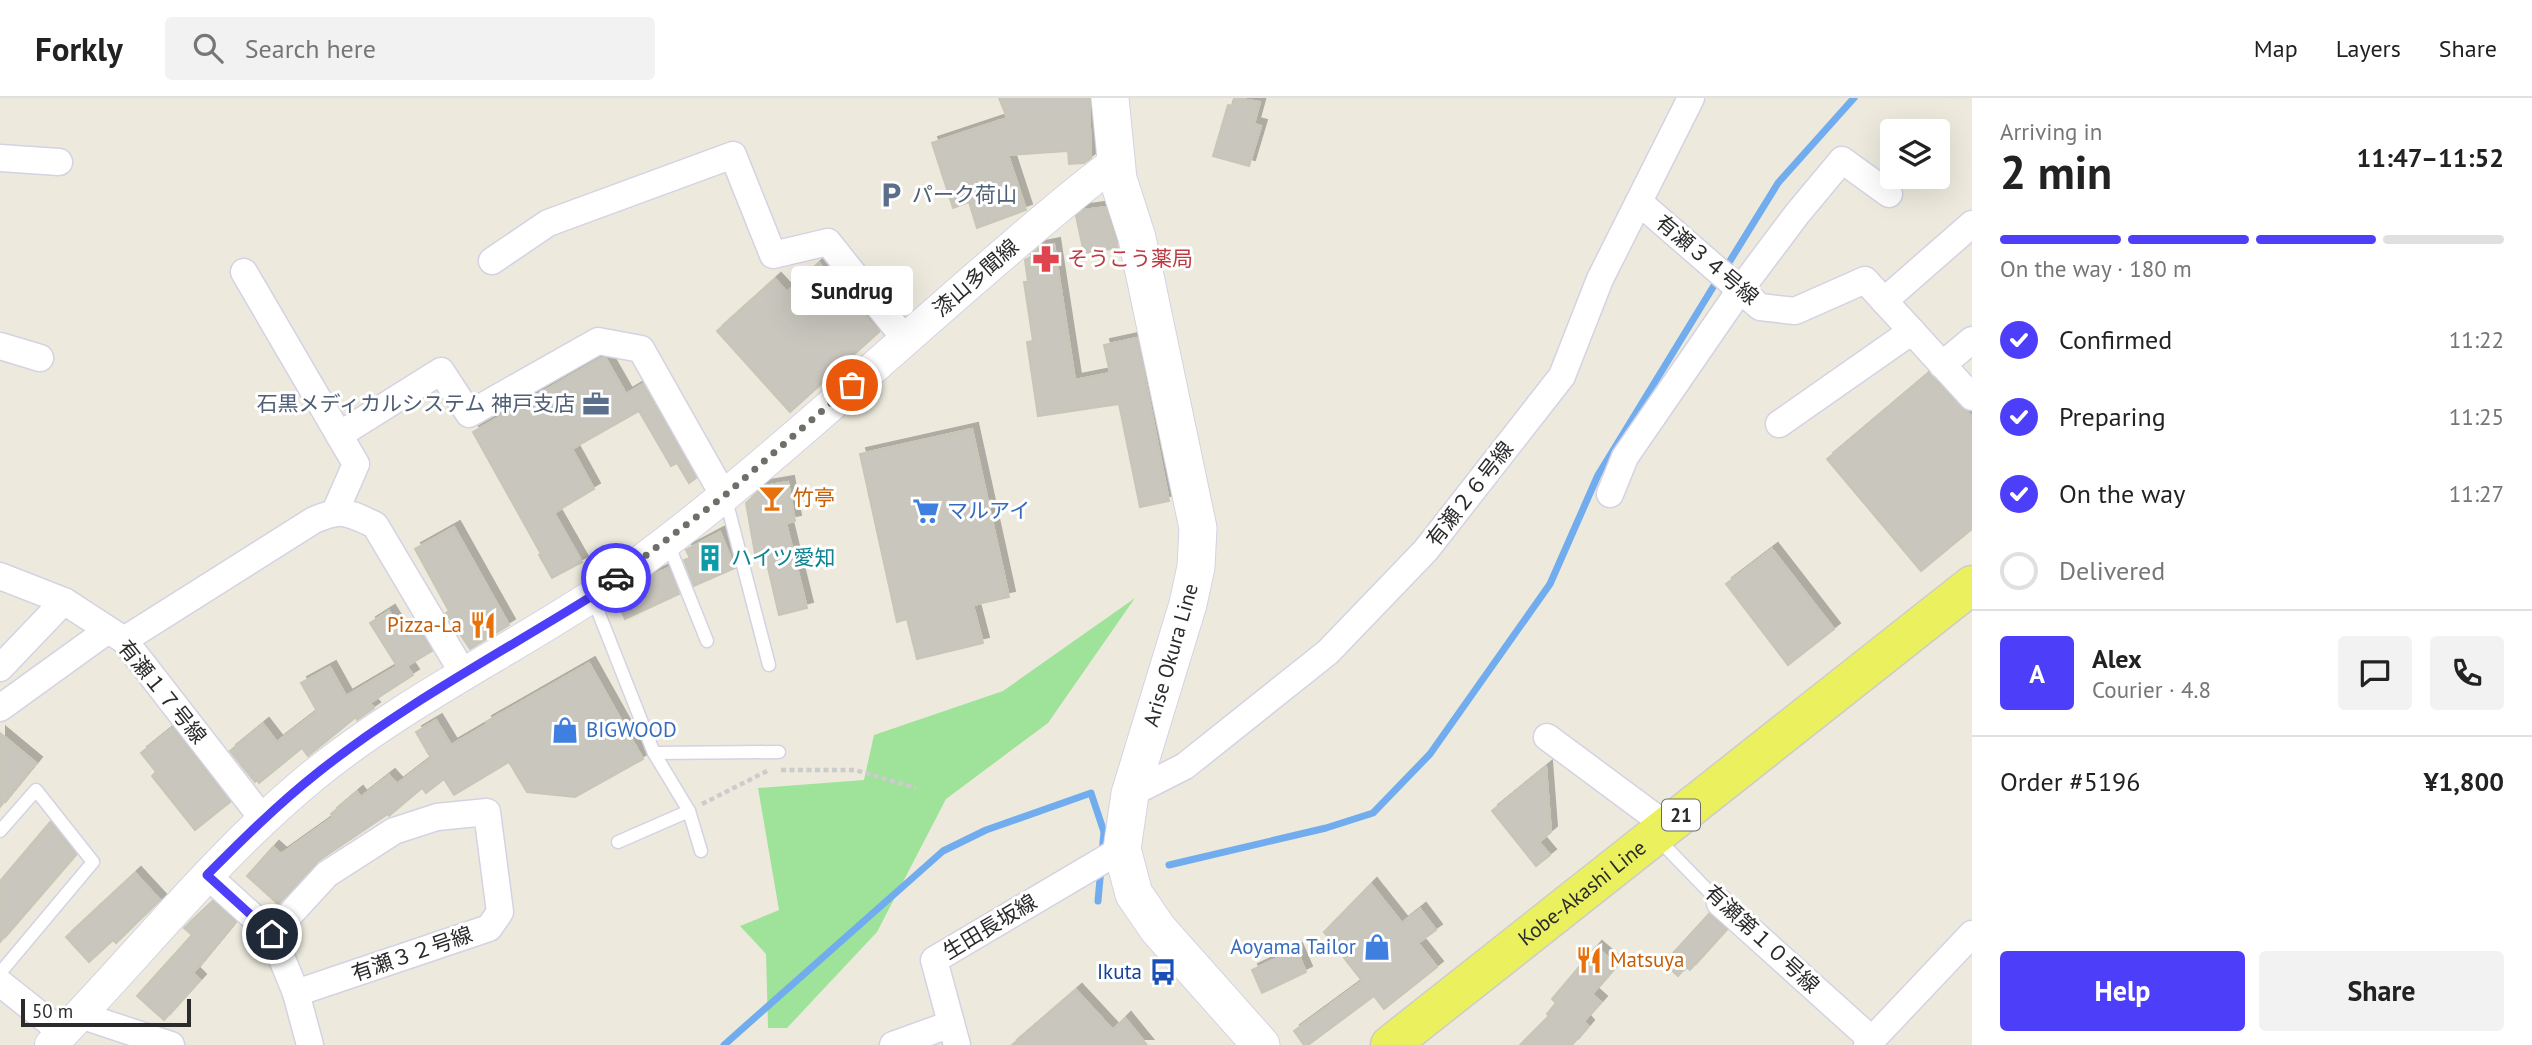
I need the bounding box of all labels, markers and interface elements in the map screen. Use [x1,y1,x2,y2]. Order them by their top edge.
search box [165,17,655,80]
text: Forkly [35,27,123,70]
icon: search [189,29,227,67]
text: Search here [245,32,376,65]
text: Map [2254,33,2298,64]
text: Layers [2336,33,2401,64]
text: Share [2439,33,2497,64]
text: Arriving in [2000,117,2102,146]
map controls [1880,119,1950,189]
button: layers [1880,119,1950,189]
text: 11:47–11:52 [2357,141,2504,174]
text: 2 min [2000,142,2112,202]
parking icon: パーク荷山 [876,180,906,210]
place label: パーク荷山 [912,181,1017,208]
street label: 有瀬３４号線 [1650,209,1764,310]
street label: 漆山多聞線 [927,233,1024,322]
pharmacy icon: そうこう薬局 [1031,244,1061,274]
place label: そうこう薬局 [1067,245,1193,272]
text: On the way · 180 m [2000,254,2192,283]
callout: Sundrug [791,266,913,315]
text: Sundrug [811,276,893,305]
icon: check [2000,321,2038,359]
text: Confirmed [2059,323,2172,356]
text: 11:22 [2449,325,2504,354]
pin [822,355,882,415]
icon: bag [833,366,871,404]
office icon: 石黒メディカルシステム 神戸支店 [581,389,611,419]
place label: 石黒メディカルシステム 神戸支店 [256,390,575,417]
icon: check [2000,398,2038,436]
text: Preparing [2059,400,2166,433]
text: 11:25 [2449,402,2504,431]
street label: 有瀬２６号線 [1420,436,1519,552]
icon: check [2000,475,2038,513]
text: On the way [2059,477,2185,510]
text: 11:27 [2449,479,2504,508]
bar icon: 竹亭 [757,483,787,513]
place label: 竹亭 [793,484,835,511]
supermarket icon: マルアイ [911,496,941,526]
place label: マルアイ [947,497,1030,524]
courier [581,543,651,613]
building icon: ハイツ愛知 [695,543,725,573]
place label: ハイツ愛知 [731,544,836,571]
text: Delivered [2059,554,2165,587]
icon: car [597,559,635,597]
street label: Arise Okura Line [1137,580,1204,730]
restaurant icon: Pizza-La [468,610,498,640]
place label: Pizza-La [387,611,462,638]
street label: 有瀬１７号線 [112,634,213,749]
button: chat [2338,636,2412,710]
button: phone [2430,636,2504,710]
text: Alex [2092,642,2142,675]
text: A [2029,657,2045,690]
text: Courier · 4.8 [2092,675,2211,704]
shop icon: BIGWOOD [550,715,580,745]
place label: BIGWOOD [586,716,677,743]
text: Order #5196 [2000,765,2140,798]
text: ¥1,800 [2424,765,2504,798]
road number: 21 [1662,800,1700,830]
street label: Kobe-Akashi Line [1512,834,1651,952]
street label: 有瀬第１０号線 [1699,879,1825,999]
street label: 生田長坂線 [938,888,1042,965]
pin [242,904,302,964]
icon: home [253,915,291,953]
street label: 有瀬３２号線 [348,920,476,987]
shop icon: Aoyama Tailor [1362,932,1392,962]
place label: Aoyama Tailor [1230,933,1356,960]
restaurant icon: Matsuya [1574,945,1604,975]
place label: Matsuya [1610,946,1685,973]
button: Help [2000,951,2245,1031]
button: Share [2259,951,2504,1031]
bus stop icon: Ikuta [1148,957,1178,987]
place label: Ikuta [1097,958,1142,985]
scale bar [21,996,191,1028]
text: 50 m [32,999,73,1023]

